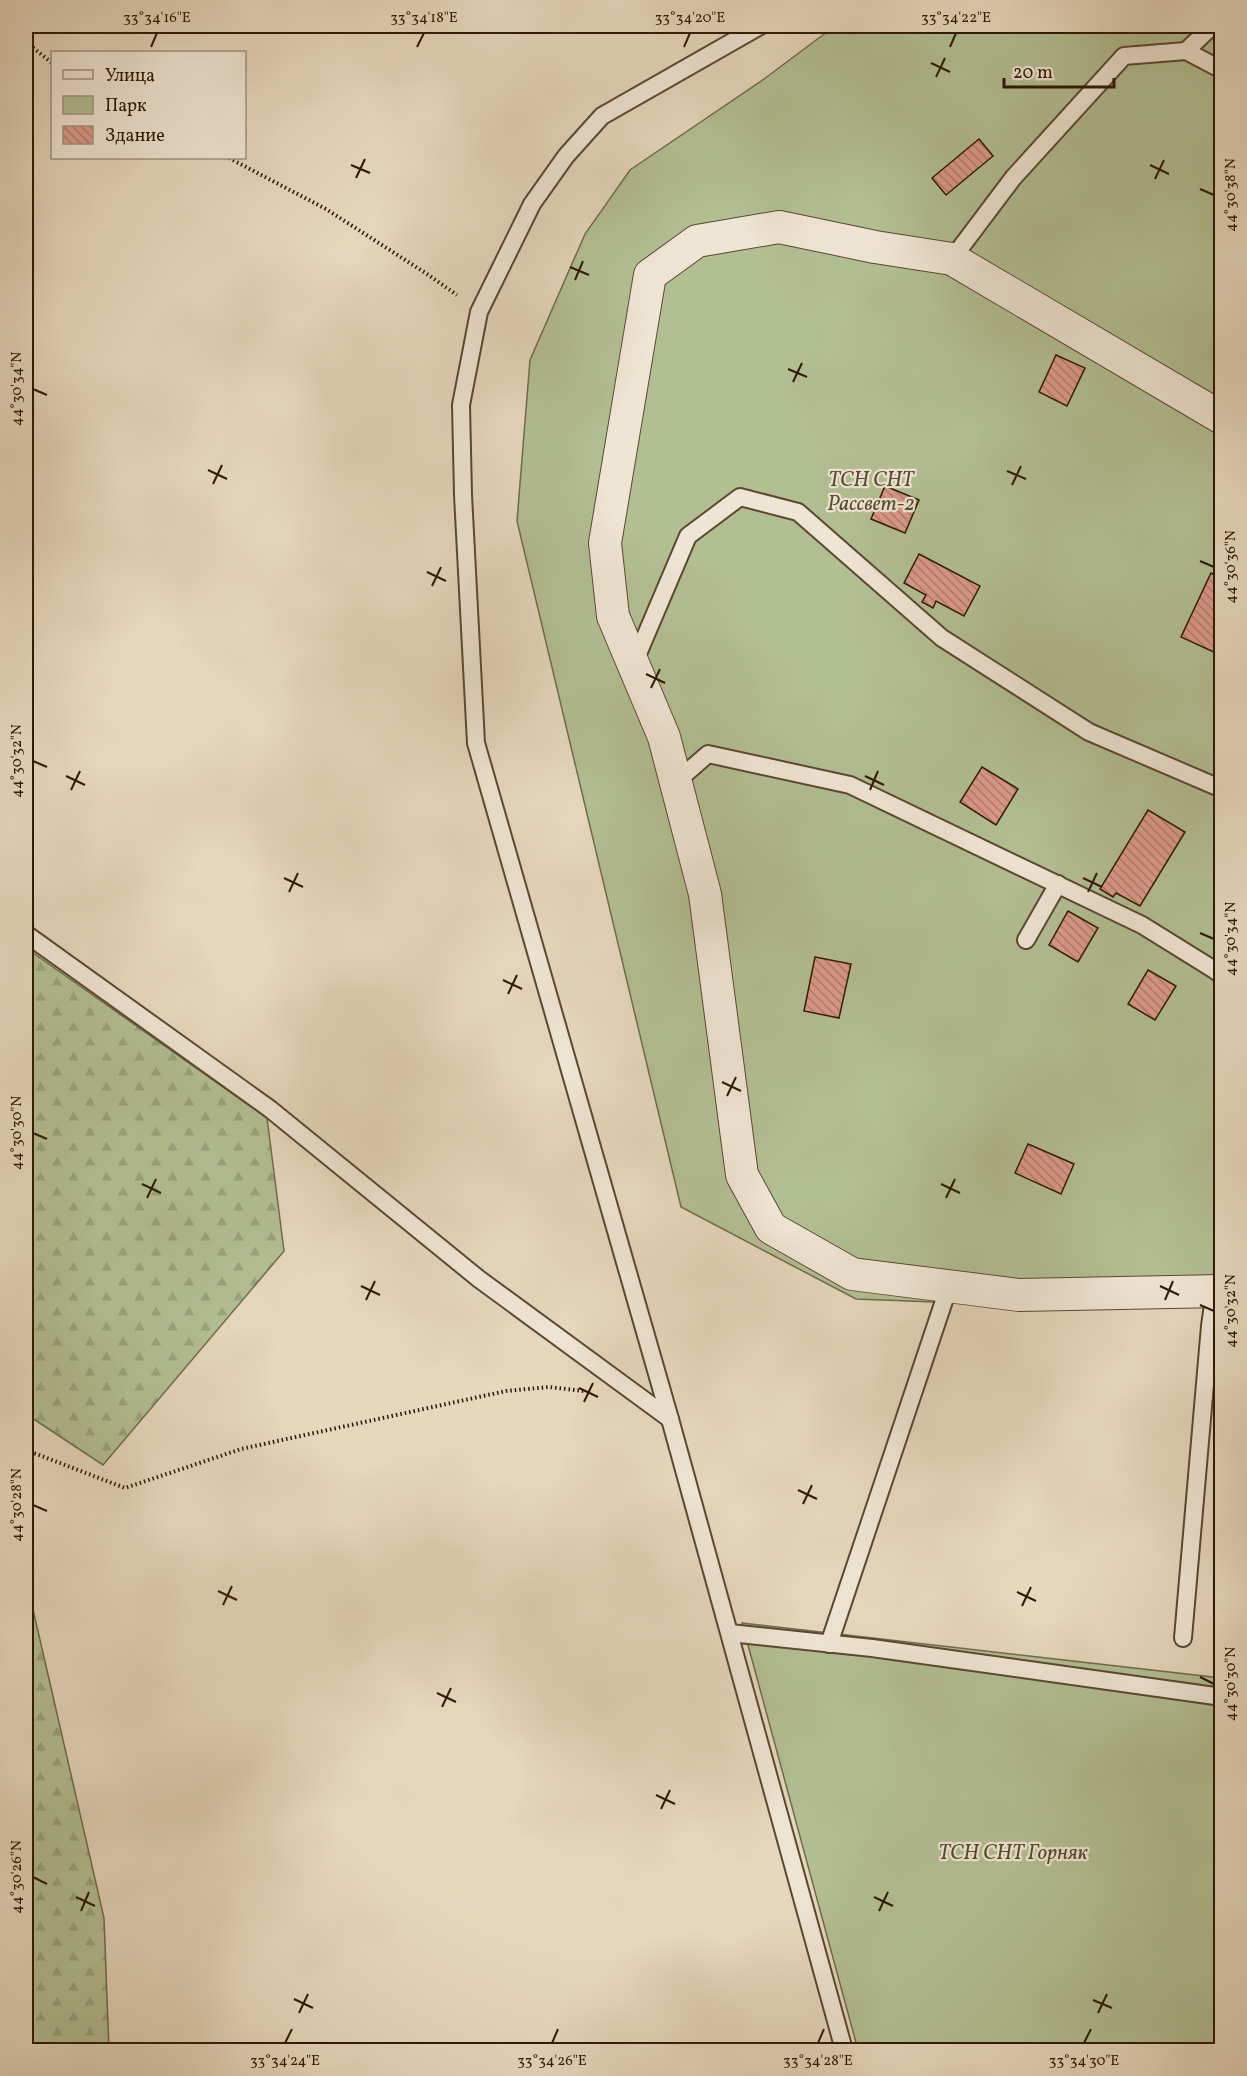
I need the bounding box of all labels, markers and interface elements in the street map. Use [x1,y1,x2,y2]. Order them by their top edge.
text: 33°34'16"E [123,8,191,29]
text: 33°34'18"E [390,8,458,29]
text: 33°34'20"E [655,8,725,29]
text: 33°34'22"E [921,8,991,29]
legend [51,51,246,159]
scale bar [1004,51,1114,89]
text: 20 m [1013,61,1053,86]
text: Улица [105,64,155,89]
text: Парк [105,94,147,119]
text: Здание [105,124,165,149]
text: 44°30'38"N [1221,158,1242,232]
text: 44°30'34"N [7,352,28,426]
park label: ТСН СНТ Рассвет-2 [827,466,915,519]
text: 44°30'36"N [1221,530,1242,604]
text: 44°30'32"N [7,724,28,798]
text: 44°30'34"N [1221,902,1242,976]
text: 44°30'30"N [7,1096,28,1170]
text: 44°30'32"N [1221,1274,1242,1348]
text: 44°30'28"N [7,1468,28,1542]
text: 44°30'30"N [1221,1647,1242,1721]
park label: ТСН СНТ Горняк [939,1839,1089,1868]
text: 44°30'26"N [7,1840,28,1914]
text: 33°34'24"E [250,2051,320,2072]
text: 33°34'26"E [517,2051,587,2072]
text: 33°34'28"E [783,2051,853,2072]
text: 33°34'30"E [1049,2051,1119,2072]

